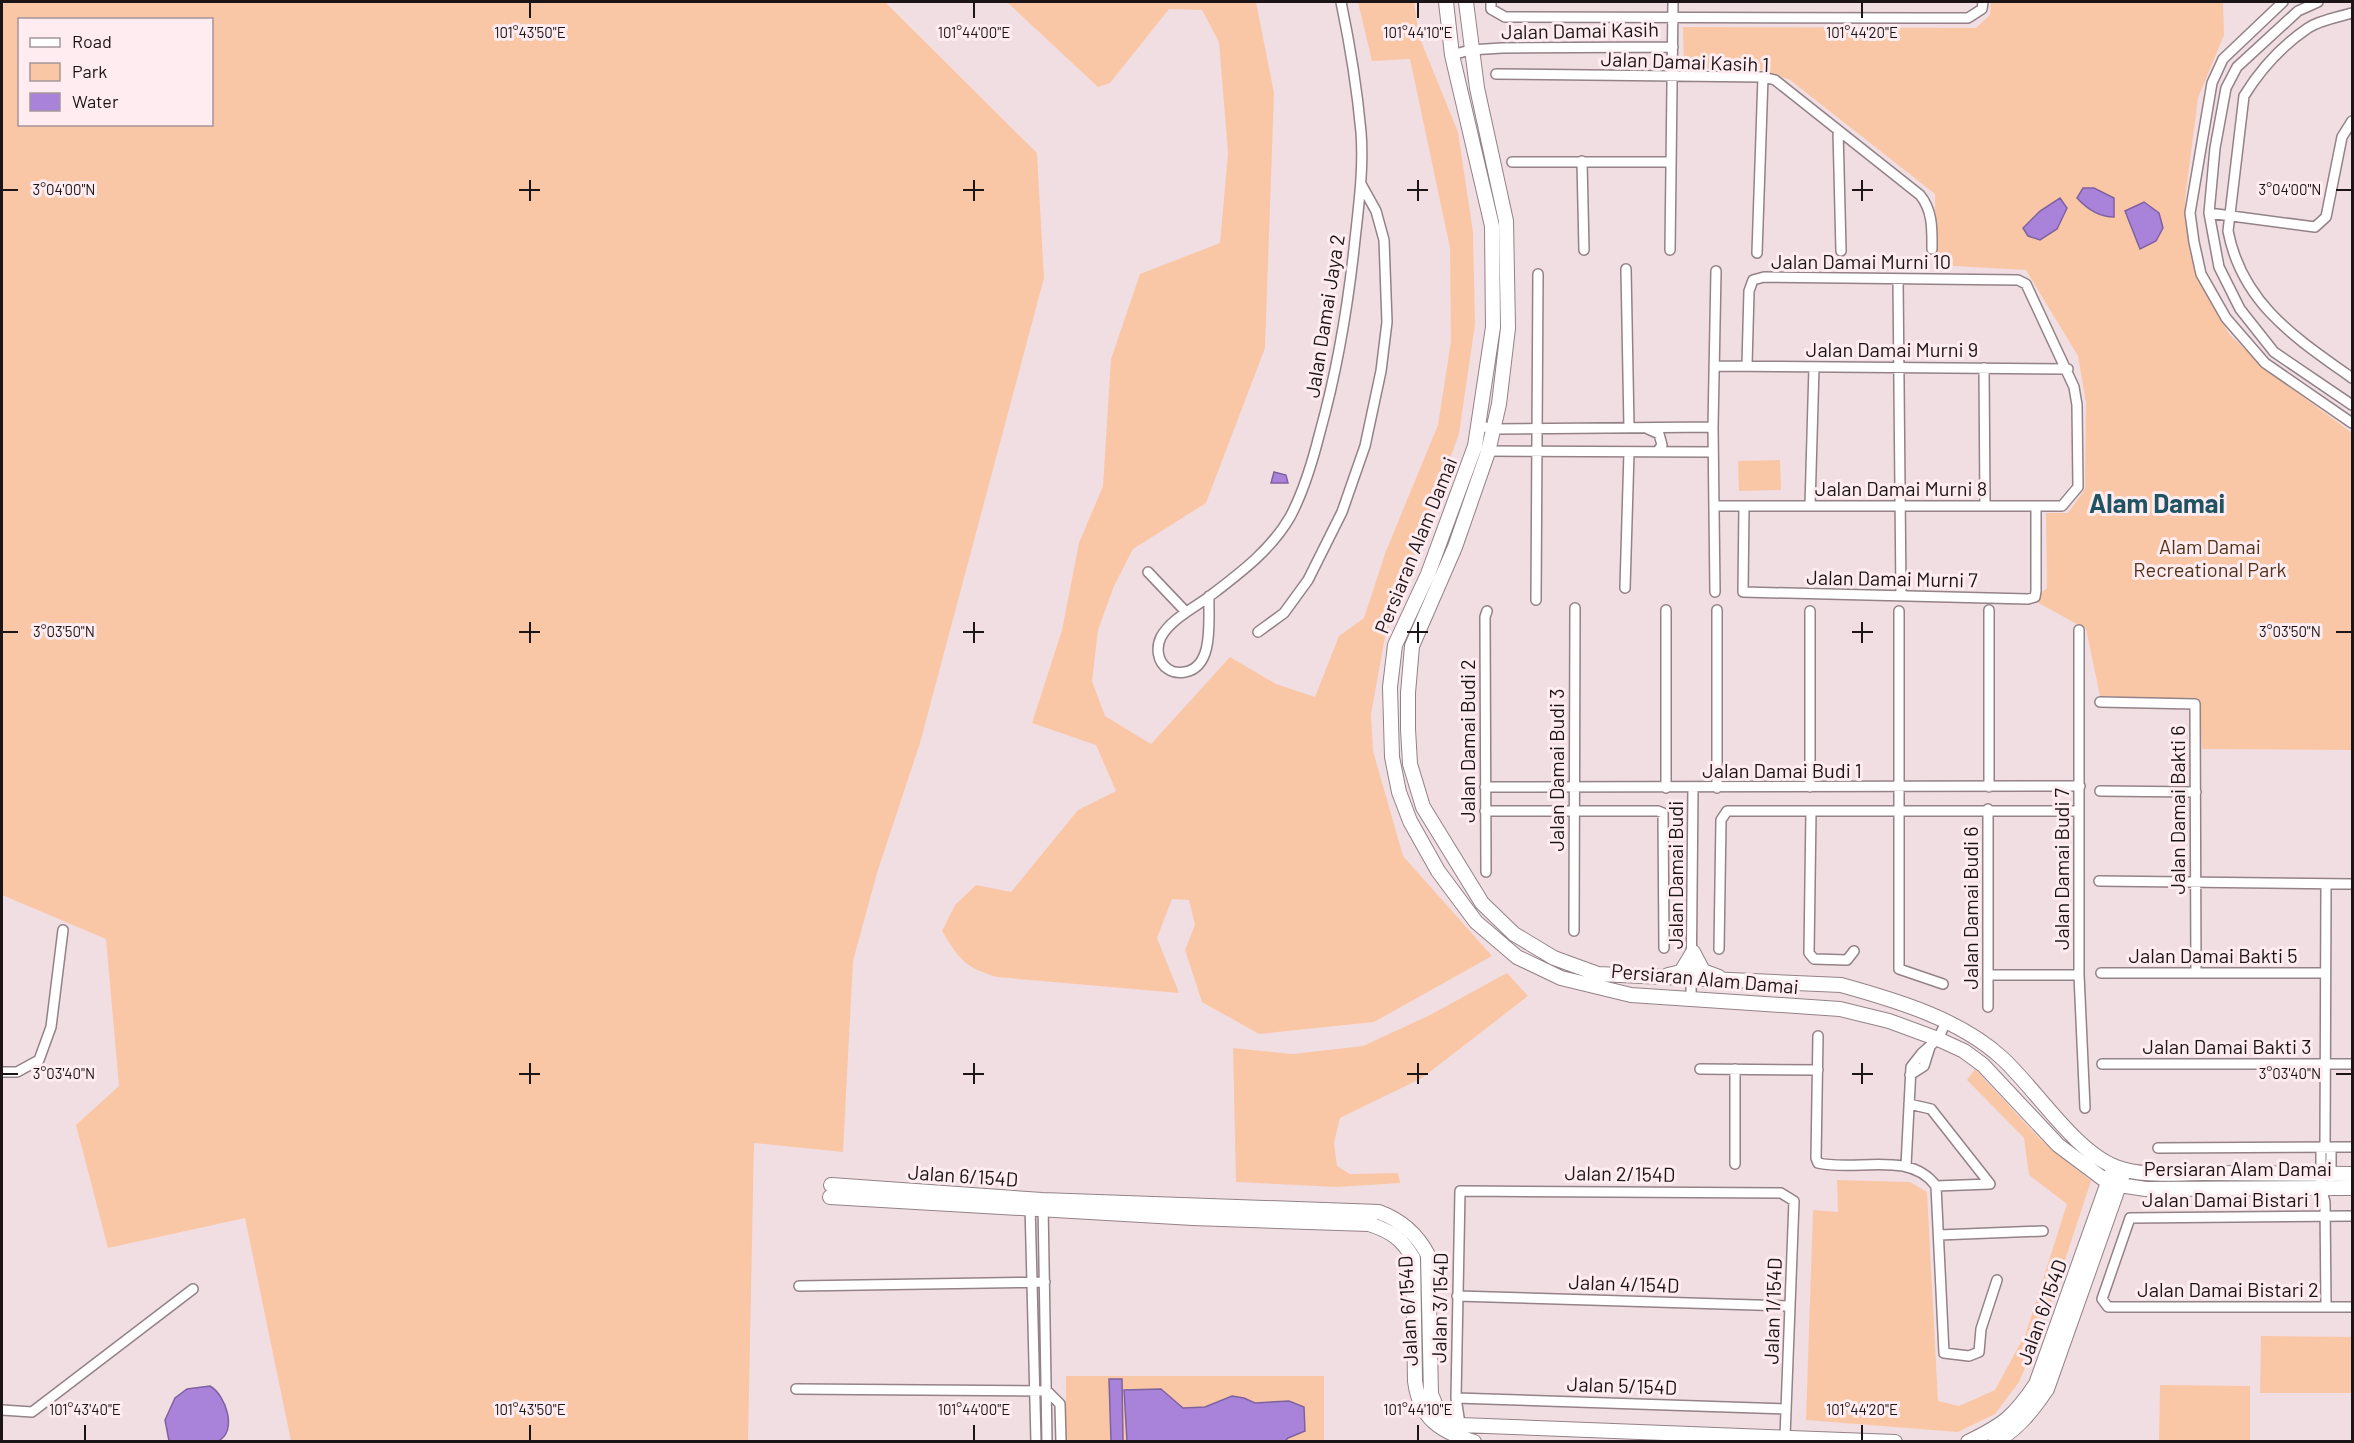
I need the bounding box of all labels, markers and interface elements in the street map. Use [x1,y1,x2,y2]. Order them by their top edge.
street label: Jalan Damai Kasih [1501,17,1659,43]
legend [18,18,213,126]
text: 101°43'50"E [494,23,566,41]
text: 101°44'00"E [938,23,1010,41]
text: 101°44'10"E [1383,23,1453,41]
text: 101°44'20"E [1826,23,1898,41]
text: Road [72,30,112,52]
street label: Jalan Damai Kasih 1 [1600,46,1770,76]
text: Park [72,60,107,82]
text: Water [72,90,119,112]
text: 3°04'00"N [33,180,95,198]
text: 3°04'00"N [2259,180,2321,198]
street label: Jalan Damai Jaya 2 [1299,233,1349,399]
street label: Jalan Damai Murni 10 [1771,249,1951,273]
street label: Jalan Damai Murni 9 [1806,337,1978,361]
street label: Persiaran Alam Damai [1369,453,1461,637]
street label: Jalan Damai Murni 8 [1815,476,1987,500]
district label: Alam Damai [2089,487,2225,518]
park label: Alam Damai Recreational Park [2133,534,2287,581]
street label: Jalan Damai Murni 7 [1806,565,1978,592]
text: 3°03'50"N [33,622,95,640]
text: 3°03'50"N [2259,622,2321,640]
street label: Jalan Damai Budi 2 [1455,659,1479,823]
street label: Jalan Damai Budi 3 [1544,689,1568,851]
street label: Jalan Damai Bakti 6 [2165,725,2189,895]
street label: Jalan Damai Budi 1 [1702,758,1862,782]
street label: Jalan Damai Budi 7 [2049,787,2073,950]
street label: Jalan Damai Budi [1663,801,1687,949]
street label: Jalan Damai Budi 6 [1958,827,1982,989]
street label: Jalan Damai Bakti 5 [2129,943,2298,967]
street label: Persiaran Alam Damai [1610,958,1800,998]
street label: Jalan Damai Bakti 3 [2142,1034,2312,1058]
text: 3°03'40"N [33,1064,95,1082]
text: 3°03'40"N [2259,1064,2321,1082]
street label: Persiaran Alam Damai [2144,1156,2332,1180]
street label: Jalan 6/154D [907,1159,1019,1191]
street label: Jalan 2/154D [1564,1160,1676,1186]
street label: Jalan Damai Bistari 1 [2142,1187,2320,1211]
street label: Jalan 3/154D [1426,1253,1452,1363]
street label: Jalan 6/154D [1392,1255,1422,1367]
street label: Jalan 6/154D [2011,1256,2071,1368]
street label: Jalan 1/154D [1758,1257,1786,1365]
street label: Jalan 4/154D [1568,1269,1680,1297]
street label: Jalan Damai Bistari 2 [2137,1277,2319,1301]
street label: Jalan 5/154D [1566,1371,1678,1399]
text: 101°43'40"E [49,1400,121,1418]
text: 101°43'50"E [494,1400,566,1418]
text: 101°44'00"E [938,1400,1010,1418]
text: 101°44'10"E [1383,1400,1453,1418]
text: 101°44'20"E [1826,1400,1898,1418]

